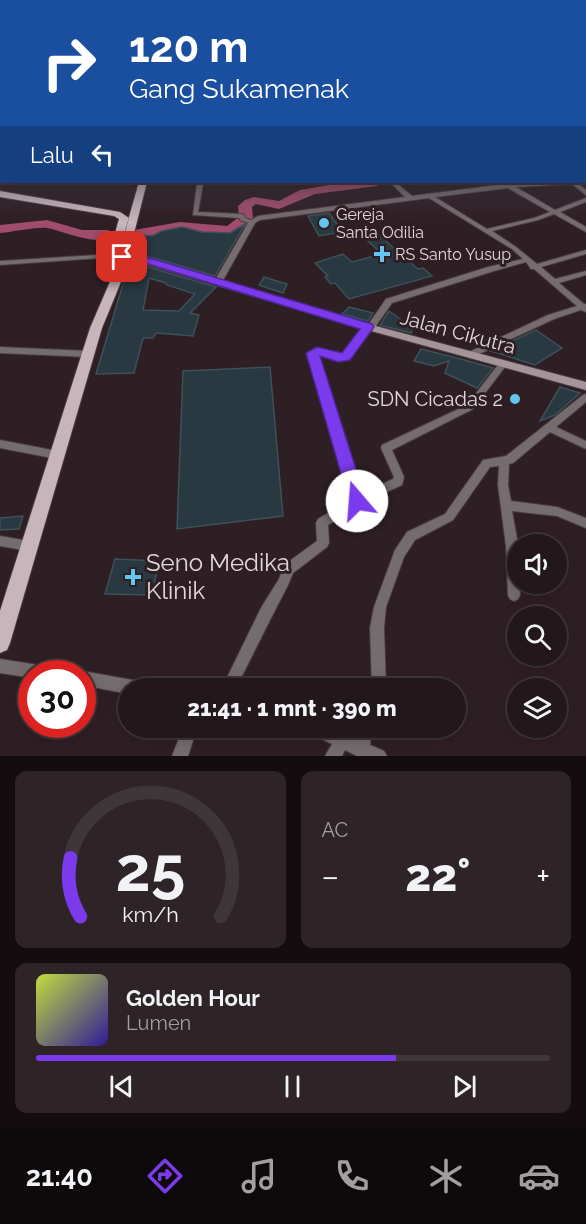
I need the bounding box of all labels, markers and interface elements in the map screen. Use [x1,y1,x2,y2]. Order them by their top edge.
text: 120 m [129,23,248,72]
icon: right [30,24,108,102]
text: Gang Sukamenak [129,73,349,104]
icon: left [86,138,119,171]
text: Lalu [30,142,74,168]
place label: Gereja Santa Odilia [336,205,424,242]
marker: Gereja Santa Odilia [317,216,331,230]
pin [96,231,147,282]
icon: arrive [105,240,138,273]
marker: RS Santo Yusup [373,245,391,263]
place label: RS Santo Yusup [395,245,511,264]
street label: Jalan Cikutra [398,305,518,359]
place label: SDN Cicadas 2 [368,387,503,411]
marker: SDN Cicadas 2 [508,392,522,406]
position arrow [325,469,389,533]
map controls [507,534,567,738]
button: sound [507,534,567,594]
place label: Seno Medika Klinik [146,548,290,605]
marker: Seno Medika Klinik [124,568,142,586]
button: search [507,606,567,666]
speed limit sign: 30 [18,660,96,738]
button: layers [507,678,567,738]
text: 21:41 · 1 mnt · 390 m [187,695,397,721]
text: AC [322,818,348,842]
text: 25 [115,832,185,906]
text: 22° [405,849,470,902]
text: − [322,857,339,896]
text: + [536,857,550,896]
text: km/h [122,902,179,927]
text: Golden Hour [126,985,260,1011]
text: Lumen [126,1011,191,1035]
icon: previous [105,1070,138,1103]
icon: pause [276,1070,309,1103]
icon: next [448,1070,481,1103]
icon: directions [144,1155,186,1197]
icon: music [238,1155,280,1197]
icon: phone [331,1155,373,1197]
icon: climate [425,1155,467,1197]
icon: car [518,1155,560,1197]
text: 21:40 [26,1161,93,1192]

